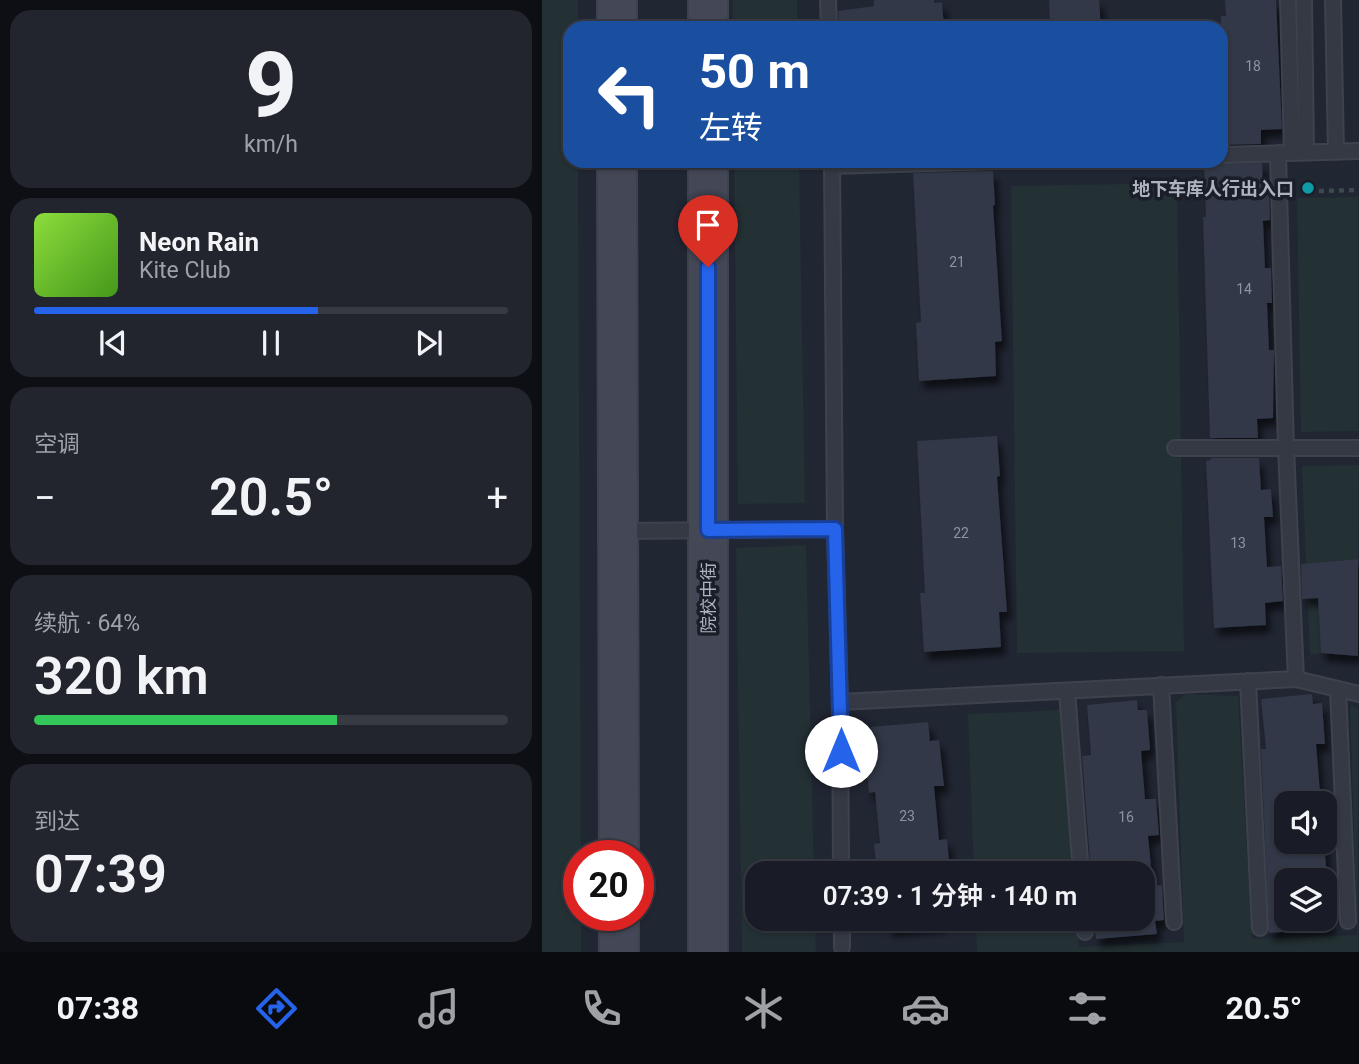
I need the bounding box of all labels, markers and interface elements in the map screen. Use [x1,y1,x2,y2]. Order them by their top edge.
text: 9 [245,32,297,138]
text: 50 m [699,43,810,100]
icon: left [584,49,675,140]
house number: 18 [1245,58,1261,74]
text: 左转 [699,109,763,147]
text: km/h [244,131,298,158]
place label: 地下车库人行出入口 [1132,178,1294,199]
marker: 地下车库人行出入口 [1300,180,1316,196]
pin [678,195,738,267]
icon: arrive [689,206,727,244]
text: Neon Rain [139,227,259,257]
house number: 21 [949,254,965,270]
text: Kite Club [139,257,231,284]
house number: 14 [1236,281,1252,297]
icon: previous [94,324,132,362]
icon: pause [252,324,290,362]
icon: next [410,324,448,362]
text: 空调 [34,431,80,458]
text: 20.5° [209,467,333,528]
text: − [34,476,56,520]
text: + [486,476,508,520]
house number: 22 [953,525,969,541]
house number: 13 [1230,535,1246,551]
street label: 院校中街 [698,562,719,634]
text: 续航 · 64% [34,610,140,637]
text: 320 km [34,646,209,707]
position arrow [804,714,878,788]
map controls [1274,791,1337,931]
button: sound [1274,791,1337,854]
text: 到达 [34,808,80,835]
house number: 23 [899,808,915,824]
house number: 16 [1118,809,1134,825]
speed limit sign: 20 [563,840,654,931]
text: 07:39 [34,844,167,905]
button: layers [1274,868,1337,931]
text: 07:39 · 1 分钟 · 140 m [823,881,1077,911]
icon: directions [252,984,301,1033]
icon: music [414,984,463,1033]
icon: phone [577,984,626,1033]
icon: climate [739,984,788,1033]
icon: car [901,984,950,1033]
icon: filters [1063,984,1112,1033]
text: 07:38 [57,989,139,1027]
text: 20.5° [1225,989,1302,1027]

